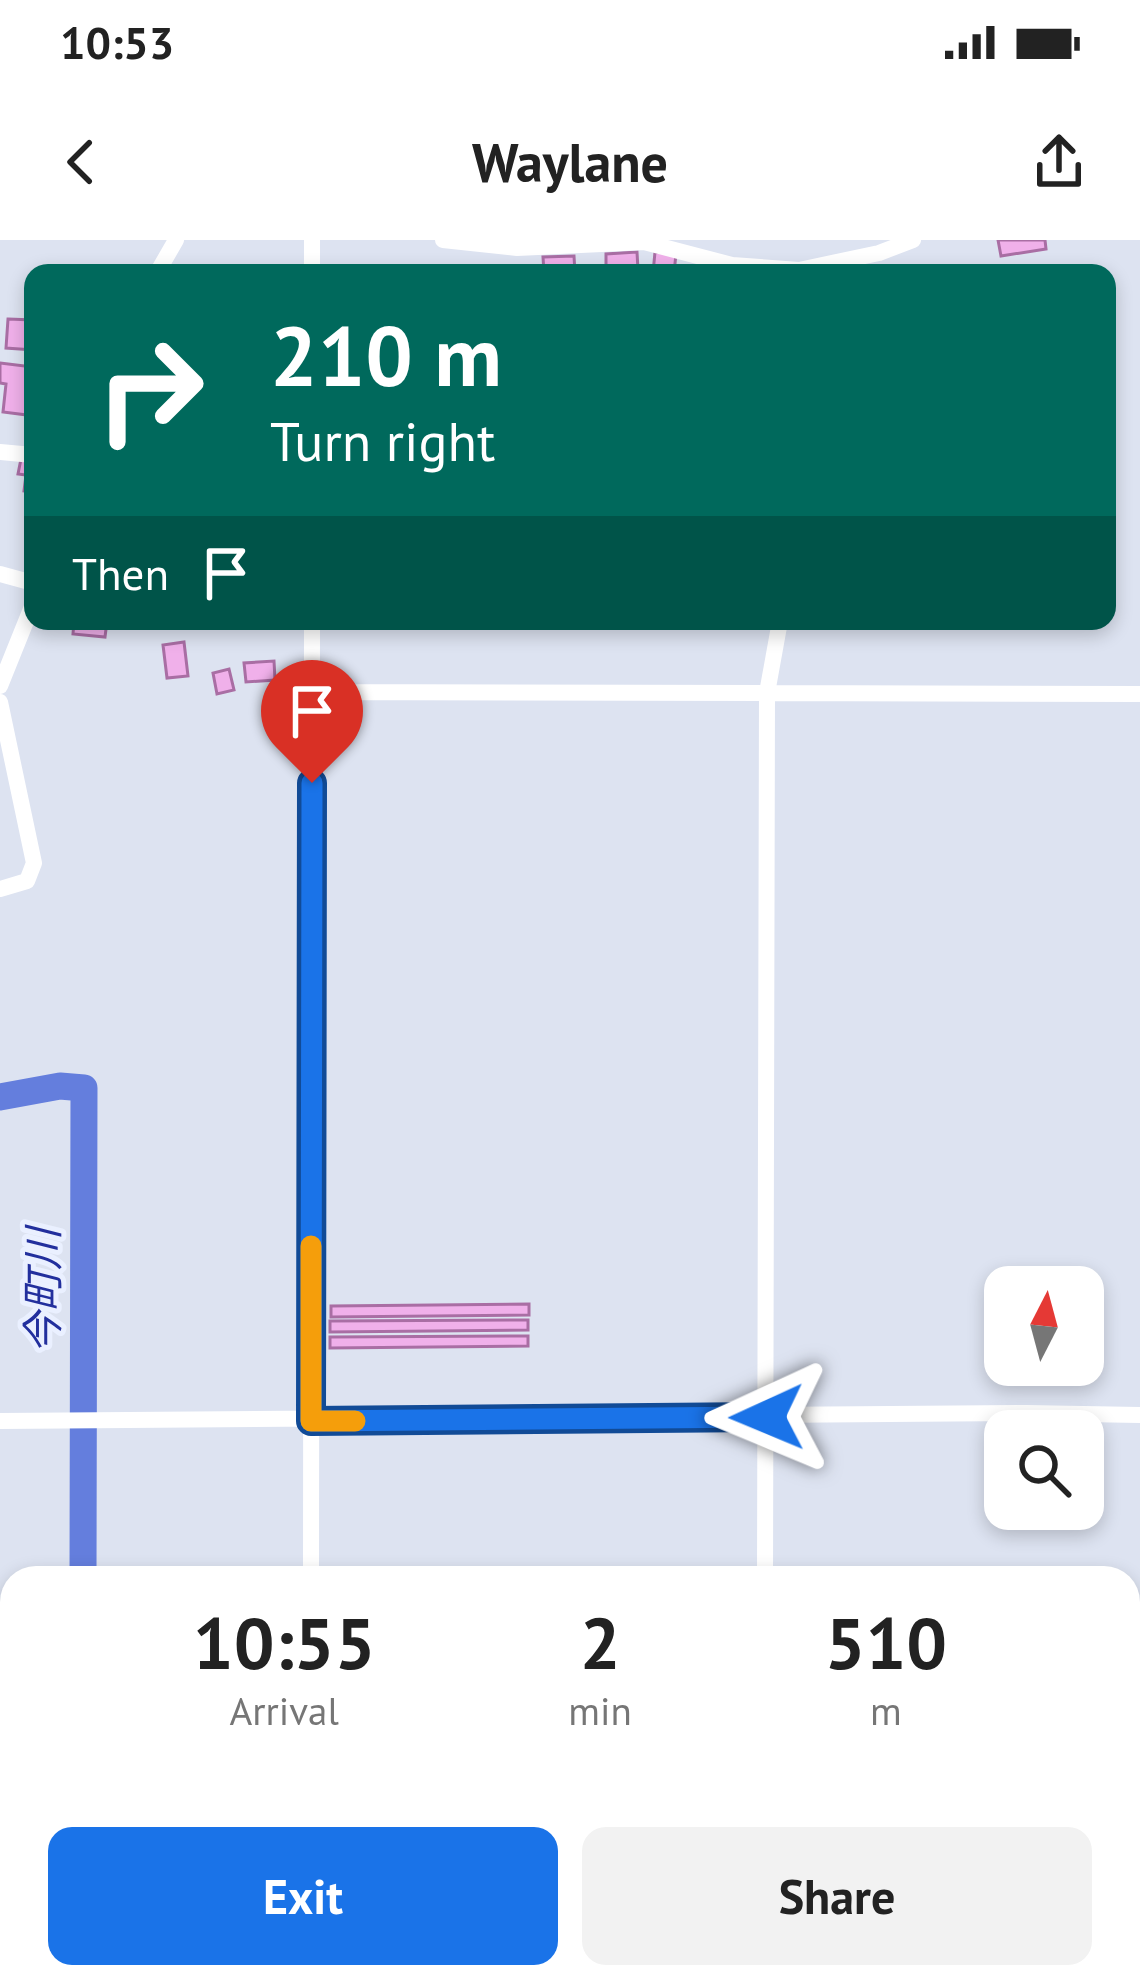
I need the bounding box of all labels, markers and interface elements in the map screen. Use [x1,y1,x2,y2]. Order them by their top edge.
text: 10:53 [60,13,174,71]
text: Waylane [472,127,668,197]
icon: back [48,129,114,195]
icon: share [1026,129,1092,195]
text: 210 m [270,300,502,409]
icon: right [72,312,228,468]
text: Turn right [270,406,495,476]
icon: arrive [193,540,259,606]
text: Then [72,544,169,602]
pin [261,660,363,783]
icon: arrive [279,678,345,744]
water label: 今町川 [15,1224,70,1354]
north arrow [984,1266,1104,1386]
map controls [984,1266,1104,1530]
position arrow [704,1354,830,1480]
button: search [984,1410,1104,1530]
text: 10:55 [193,1596,376,1689]
text: 2 [580,1596,621,1689]
text: 510 [825,1596,947,1689]
text: Arrival [230,1685,339,1736]
text: min [568,1685,632,1736]
text: m [870,1685,902,1736]
button: Exit [48,1827,558,1965]
button: Share [582,1827,1092,1965]

